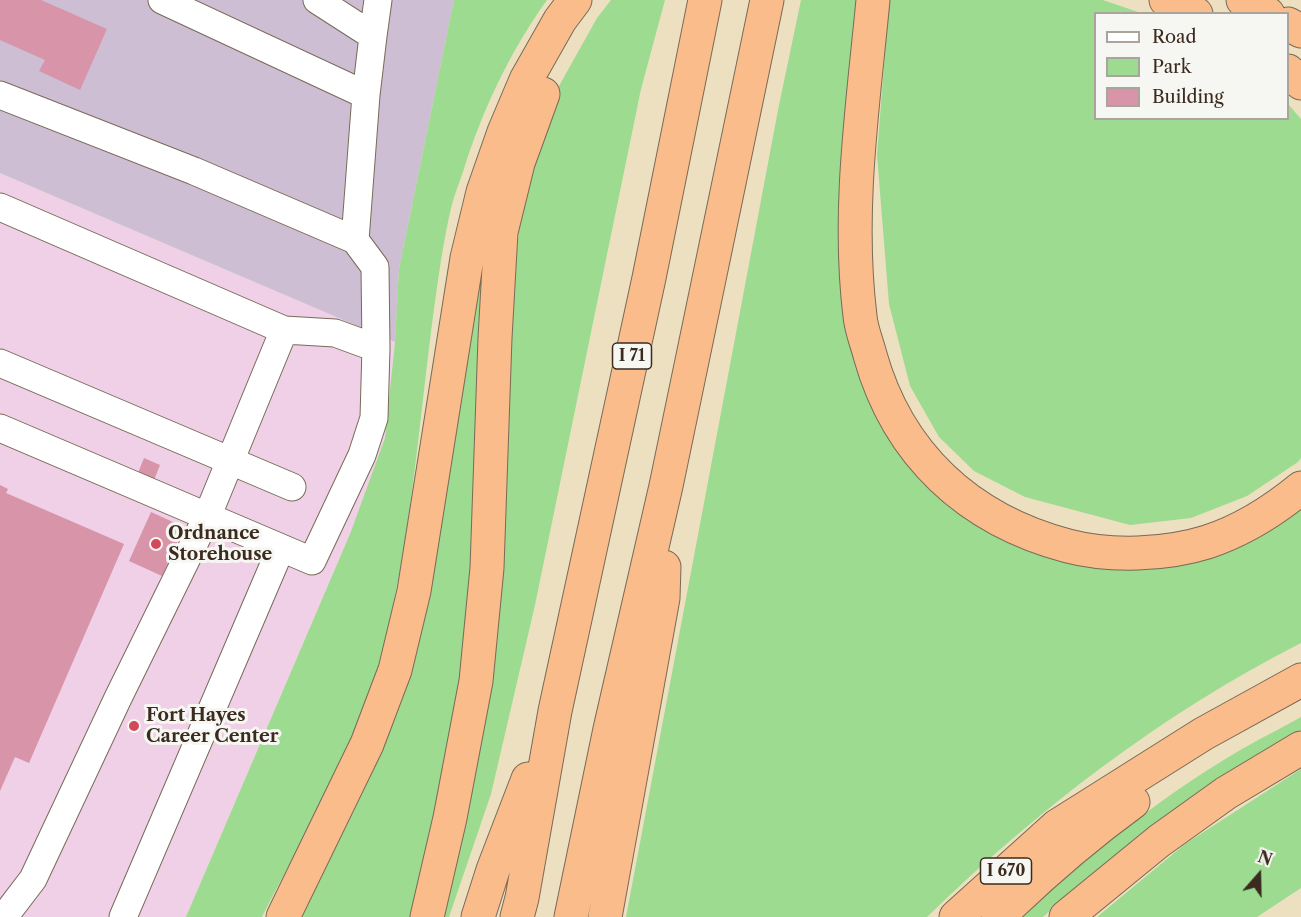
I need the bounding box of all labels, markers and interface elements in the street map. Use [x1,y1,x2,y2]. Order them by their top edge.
legend [1094,12,1289,120]
text: Road [1152,26,1197,48]
text: Park [1152,56,1191,78]
text: Building [1152,86,1224,108]
road number: I 71 [612,343,652,369]
place label: Ordnance Storehouse [168,523,272,566]
marker: Ordnance Storehouse [149,537,163,551]
place label: Fort Hayes Career Center [146,705,279,748]
marker: Fort Hayes Career Center [127,719,141,733]
north arrow [1229,845,1289,905]
text: N [1255,846,1275,870]
road number: I 670 [980,858,1032,884]

